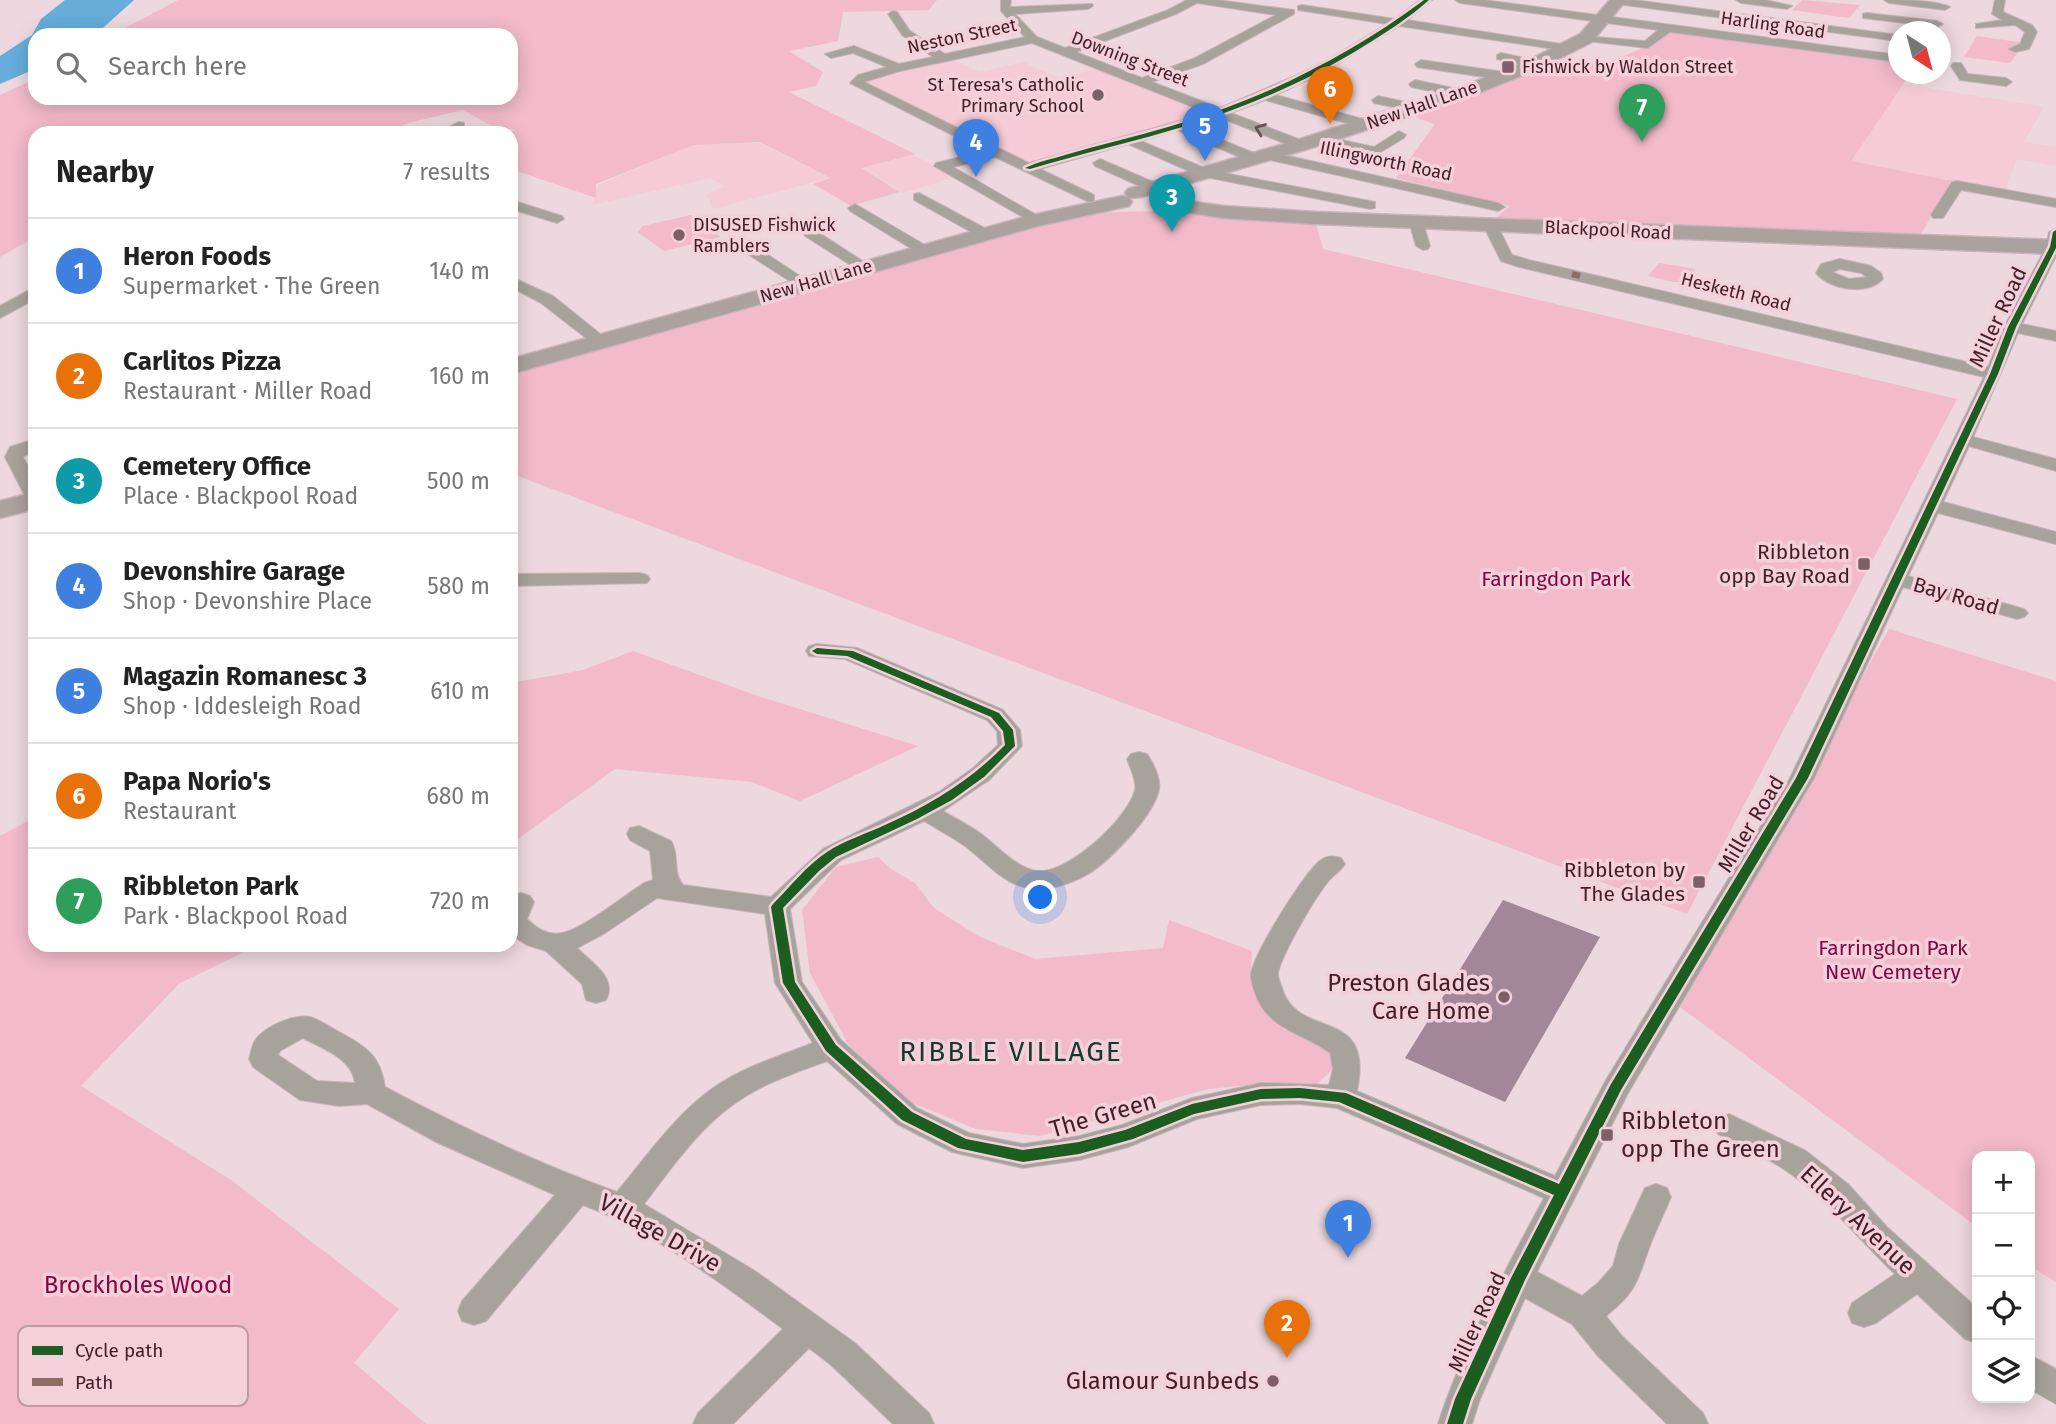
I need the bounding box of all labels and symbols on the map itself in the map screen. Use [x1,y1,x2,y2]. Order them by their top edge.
street label: Harling Road [1719,7,1827,43]
street label: Neston Street [905,14,1019,58]
north arrow [1888,21,1951,84]
street label: Downing Street [1068,26,1192,92]
place label: Fishwick by Waldon Street [1522,56,1734,78]
marker: Fishwick by Waldon Street [1500,59,1516,75]
pin: 6 [1307,66,1353,124]
place label: St Teresa's Catholic Primary School [928,74,1084,117]
street label: New Hall Lane [1364,76,1480,134]
pin: 7 [1619,84,1665,142]
marker: St Teresa's Catholic Primary School [1090,87,1106,103]
pin: 5 [1182,103,1228,161]
pin: 4 [953,119,999,177]
one-way arrow [1255,123,1267,137]
street label: Illingworth Road [1318,136,1454,186]
pin: 3 [1149,174,1195,232]
place label: DISUSED Fishwick Ramblers [693,214,836,257]
street label: Blackpool Road [1544,216,1672,244]
marker: DISUSED Fishwick Ramblers [671,227,687,243]
street label: New Hall Lane [757,254,875,308]
street label: Miller Road [1963,263,2033,371]
street label: Hesketh Road [1679,268,1793,316]
place label: Ribbleton opp Bay Road [1719,539,1850,589]
marker: Ribbleton opp Bay Road [1856,556,1872,572]
park label: Farringdon Park [1481,566,1631,592]
street label: Bay Road [1910,571,2002,621]
street label: Miller Road [1712,771,1790,877]
place label: Ribbleton by The Glades [1564,857,1686,907]
marker: Ribbleton by The Glades [1691,874,1707,890]
your location [1023,880,1057,914]
park label: Farringdon Park New Cemetery [1818,935,1968,985]
place label: Preston Glades Care Home [1327,969,1490,1025]
marker: Preston Glades Care Home [1496,989,1512,1005]
district label: RIBBLE VILLAGE [899,1035,1123,1068]
street label: The Green [1046,1086,1160,1144]
place label: Ribbleton opp The Green [1621,1107,1780,1163]
marker: Ribbleton opp The Green [1599,1127,1615,1143]
street label: Ellery Avenue [1795,1160,1921,1280]
street label: Village Drive [594,1188,726,1278]
pin: 1 [1325,1200,1371,1258]
street label: Miller Road [1442,1268,1512,1376]
park label: Brockholes Wood [44,1271,232,1299]
pin: 2 [1264,1300,1310,1358]
legend [18,1326,248,1406]
text: Cycle path [75,1339,163,1362]
place label: Glamour Sunbeds [1066,1367,1259,1395]
text: Path [75,1371,113,1394]
marker: Glamour Sunbeds [1265,1373,1281,1389]

